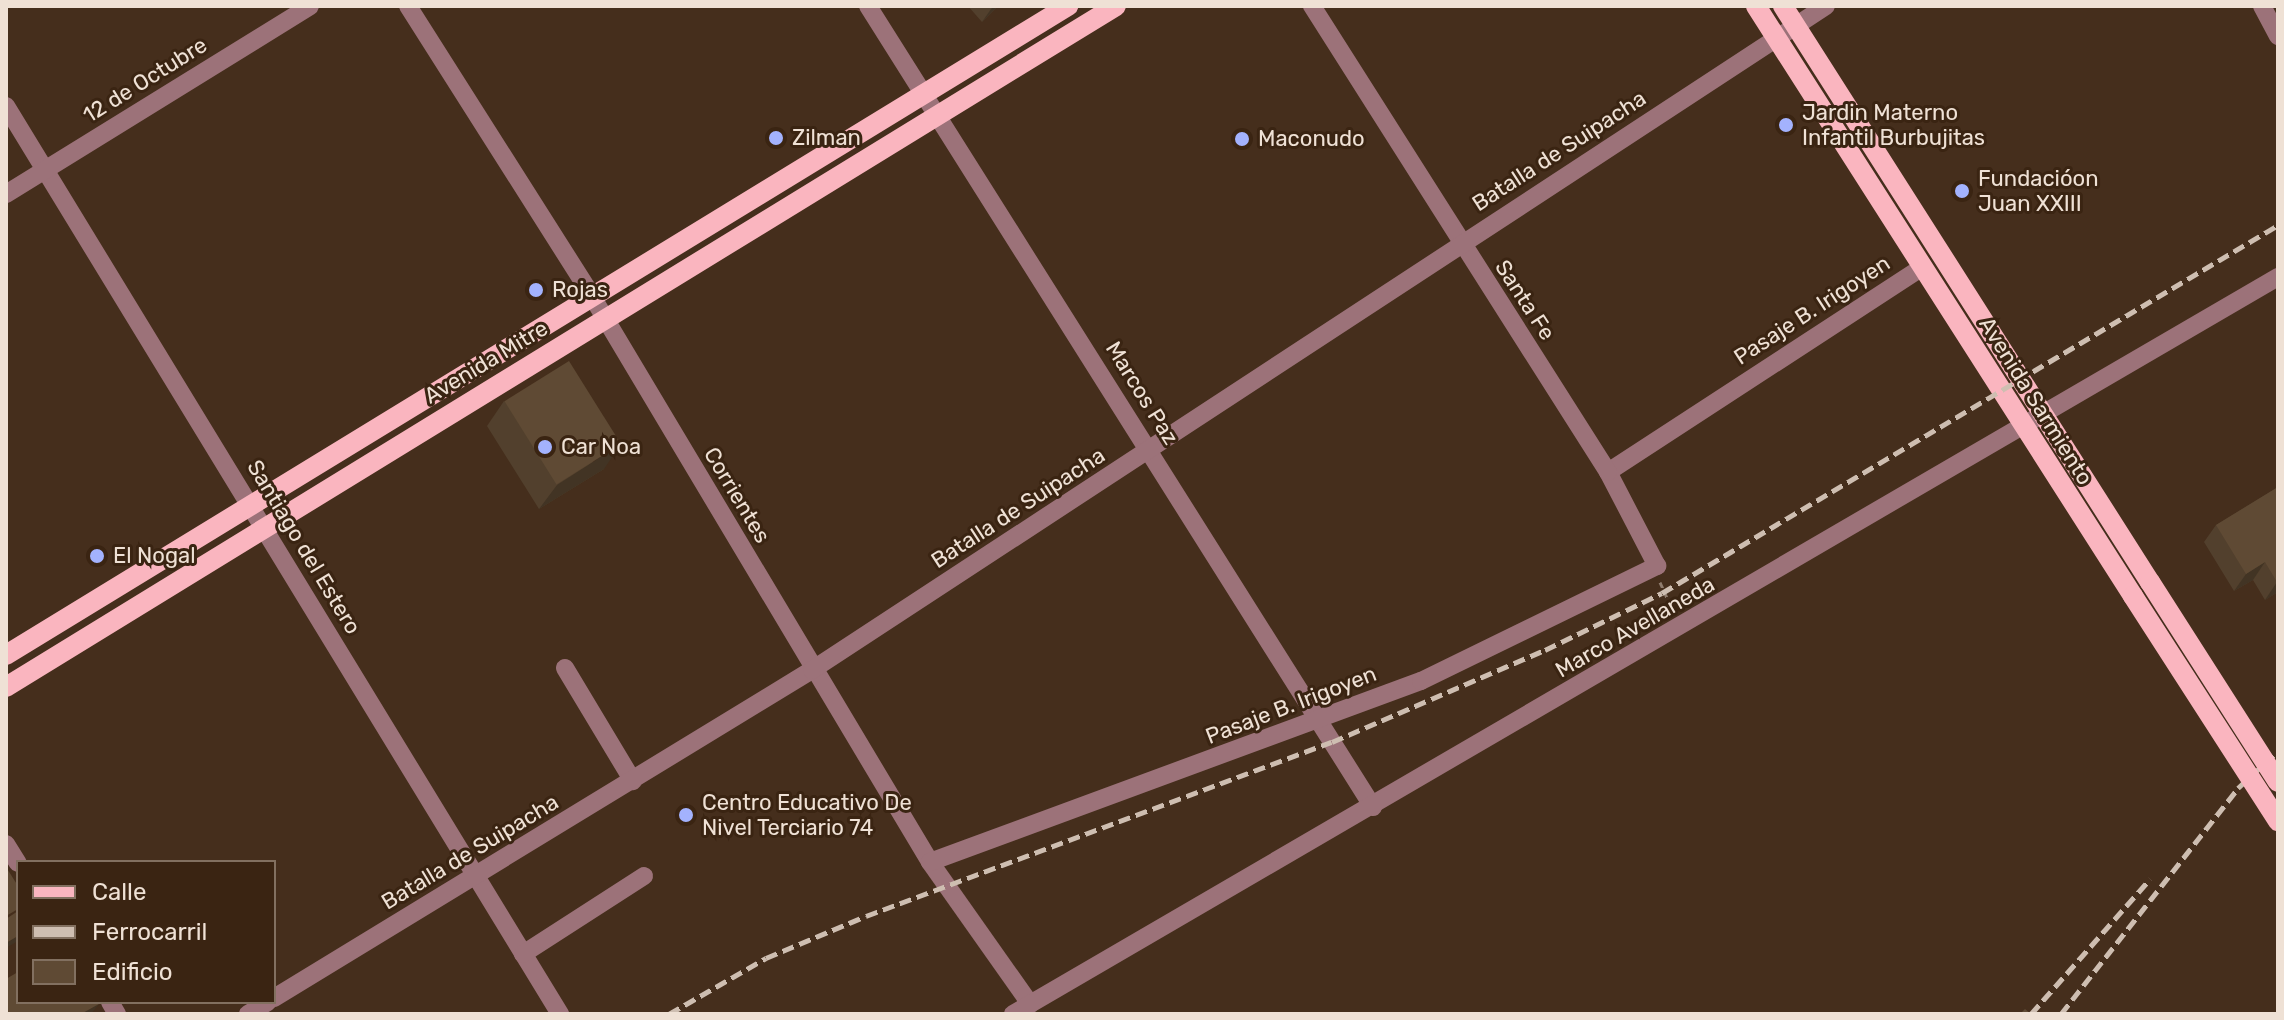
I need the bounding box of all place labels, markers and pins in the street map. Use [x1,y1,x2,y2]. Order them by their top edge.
place label: Jardin Materno Infantil Burbujitas [1802,99,1985,150]
marker: Jardin Materno Infantil Burbujitas [1777,116,1795,134]
place label: Zilman [792,125,861,151]
place label: Maconudo [1258,126,1365,152]
marker: Zilman [767,129,785,147]
marker: Maconudo [1233,130,1251,148]
place label: Fundacióon Juan XXIII [1978,165,2098,216]
marker: Fundacióon Juan XXIII [1953,182,1971,200]
place label: Rojas [552,277,608,303]
marker: Rojas [527,281,545,299]
place label: Car Noa [561,434,642,460]
marker: Car Noa [536,438,554,456]
place label: El Nogal [113,543,196,569]
marker: El Nogal [88,547,106,565]
place label: Centro Educativo De Nivel Terciario 74 [702,789,912,840]
marker: Centro Educativo De Nivel Terciario 74 [677,806,695,824]

